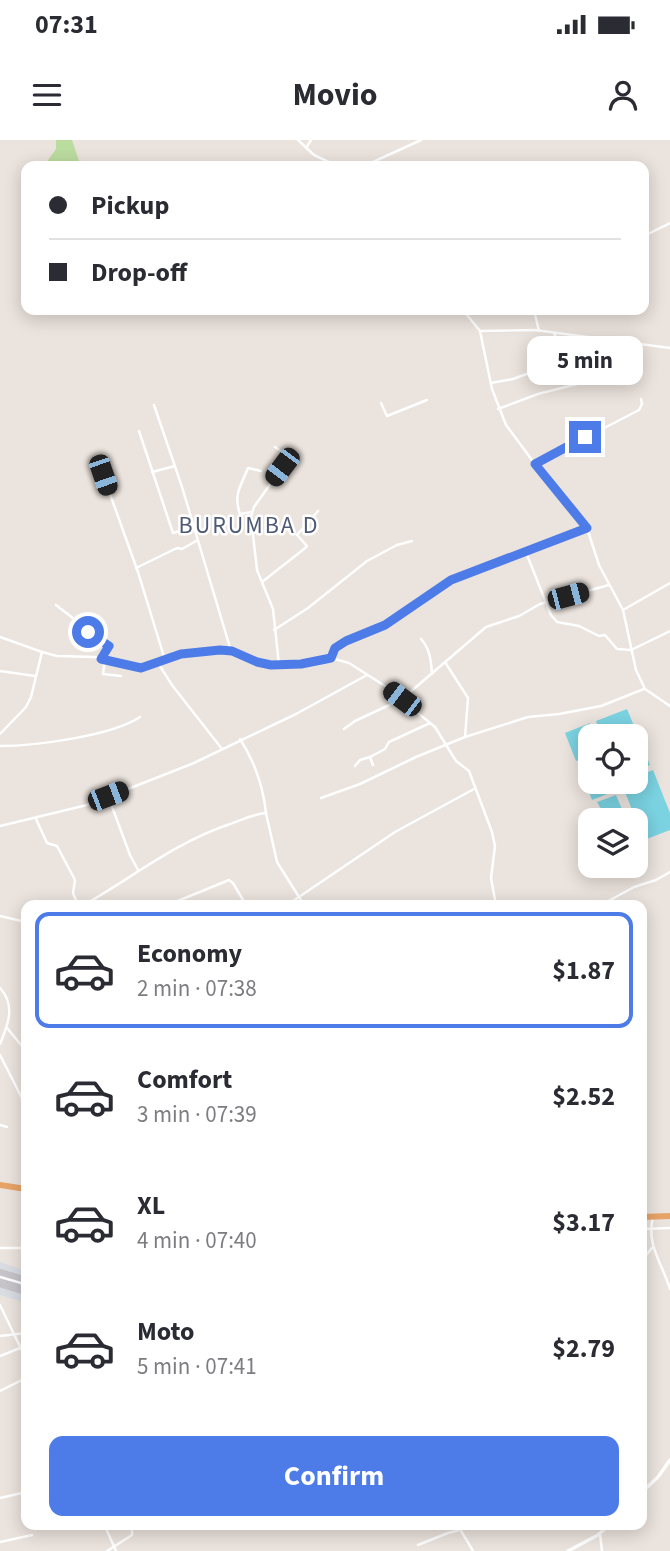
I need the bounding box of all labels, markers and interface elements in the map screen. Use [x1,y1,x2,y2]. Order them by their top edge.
text: 07:31 [35,6,98,43]
text: Movio [292,72,378,118]
icon: menu [28,76,66,114]
icon: person [604,76,642,114]
text: Pickup [91,187,169,224]
text: Drop-off [91,254,187,291]
callout: 5 min [527,336,643,384]
text: 5 min [557,344,613,377]
route end [569,421,601,453]
car [261,444,304,490]
car [87,452,120,498]
district label: BURUMBA D [179,508,319,543]
car [545,580,592,612]
route start [72,616,104,648]
car [379,678,426,720]
map controls [578,724,648,878]
button: locate [578,724,648,794]
car [85,779,132,813]
button: layers [578,808,648,878]
text: Economy [137,935,242,972]
icon: car [53,939,116,1002]
text: $1.87 [552,952,615,989]
text: 2 min · 07:38 [137,972,257,1005]
text: Comfort [137,1061,232,1098]
icon: car [53,1065,116,1128]
text: $2.52 [552,1078,615,1115]
text: 3 min · 07:39 [137,1098,257,1131]
text: XL [137,1187,165,1224]
icon: car [53,1191,116,1254]
text: $3.17 [552,1204,615,1241]
text: 4 min · 07:40 [137,1224,257,1257]
text: Moto [137,1313,194,1350]
icon: car [53,1317,116,1380]
text: $2.79 [552,1330,615,1367]
text: 5 min · 07:41 [137,1350,257,1383]
button: Confirm [49,1436,619,1516]

